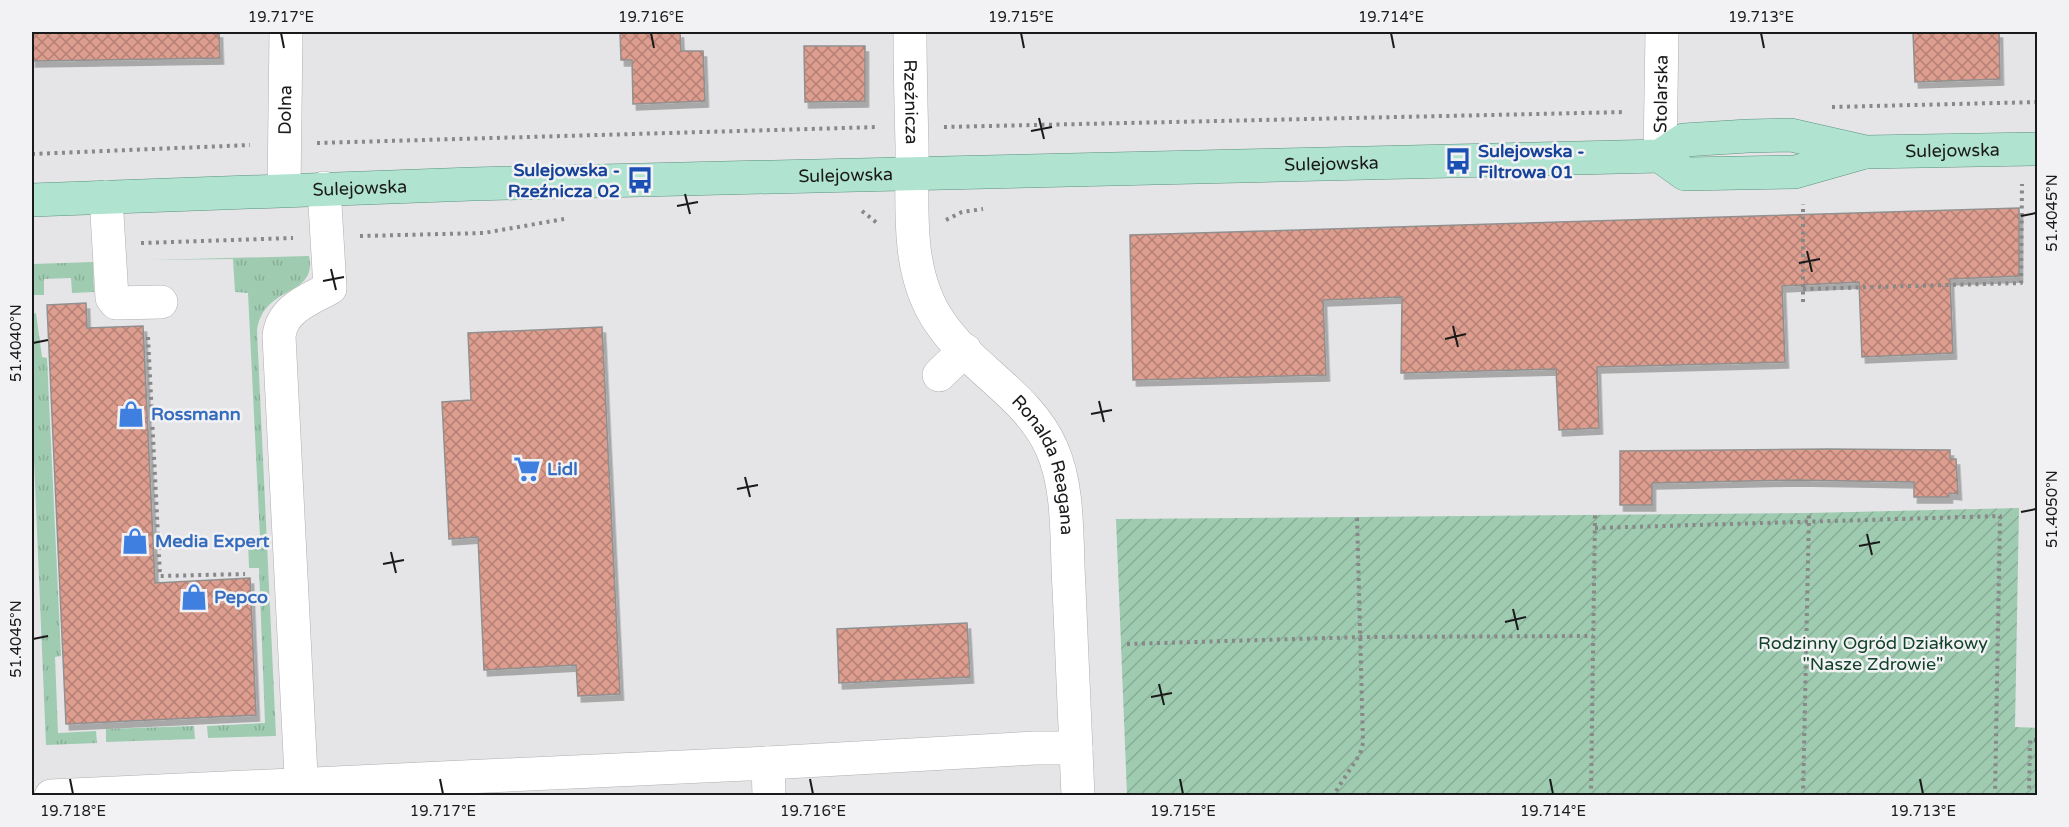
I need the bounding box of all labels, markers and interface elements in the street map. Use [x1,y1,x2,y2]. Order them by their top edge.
text: 19.717°E [248,8,314,26]
text: 19.716°E [618,8,684,26]
text: 19.715°E [988,8,1054,26]
text: 19.714°E [1358,8,1424,26]
text: 19.713°E [1728,8,1794,26]
street label: Stolarska [1649,55,1673,133]
street label: Rzeźnicza [899,59,923,145]
street label: Dolna [274,85,296,135]
street label: Sulejowska [1905,139,2000,162]
place label: Sulejowska - Filtrowa 01 [1478,140,1585,183]
bus stop icon: Sulejowska - Filtrowa 01 [1443,146,1473,176]
street label: Sulejowska [1284,152,1379,176]
place label: Sulejowska - Rzeźnicza 02 [508,159,620,202]
street label: Sulejowska [798,163,893,187]
bus stop icon: Sulejowska - Rzeźnicza 02 [625,165,655,195]
text: 51.4045°N [2043,174,2061,252]
street label: Sulejowska [312,175,407,201]
text: 51.4040°N [7,304,25,382]
street label: Ronalda Reagana [1007,390,1078,536]
shop icon: Rossmann [116,399,146,429]
place label: Rossmann [151,403,241,425]
supermarket icon: Lidl [512,454,542,484]
place label: Lidl [547,458,578,480]
text: 51.4050°N [2043,470,2061,548]
shop icon: Media Expert [120,526,150,556]
place label: Media Expert [155,530,270,552]
shop icon: Pepco [179,582,209,612]
place label: Pepco [214,586,268,608]
text: 51.4045°N [7,600,25,678]
park label: Rodzinny Ogród Działkowy "Nasze Zdrowie" [1758,632,1988,675]
text: 19.718°E [40,802,106,820]
text: 19.717°E [410,802,476,820]
text: 19.716°E [780,802,846,820]
text: 19.715°E [1150,802,1216,820]
text: 19.714°E [1520,802,1586,820]
text: 19.713°E [1890,802,1956,820]

